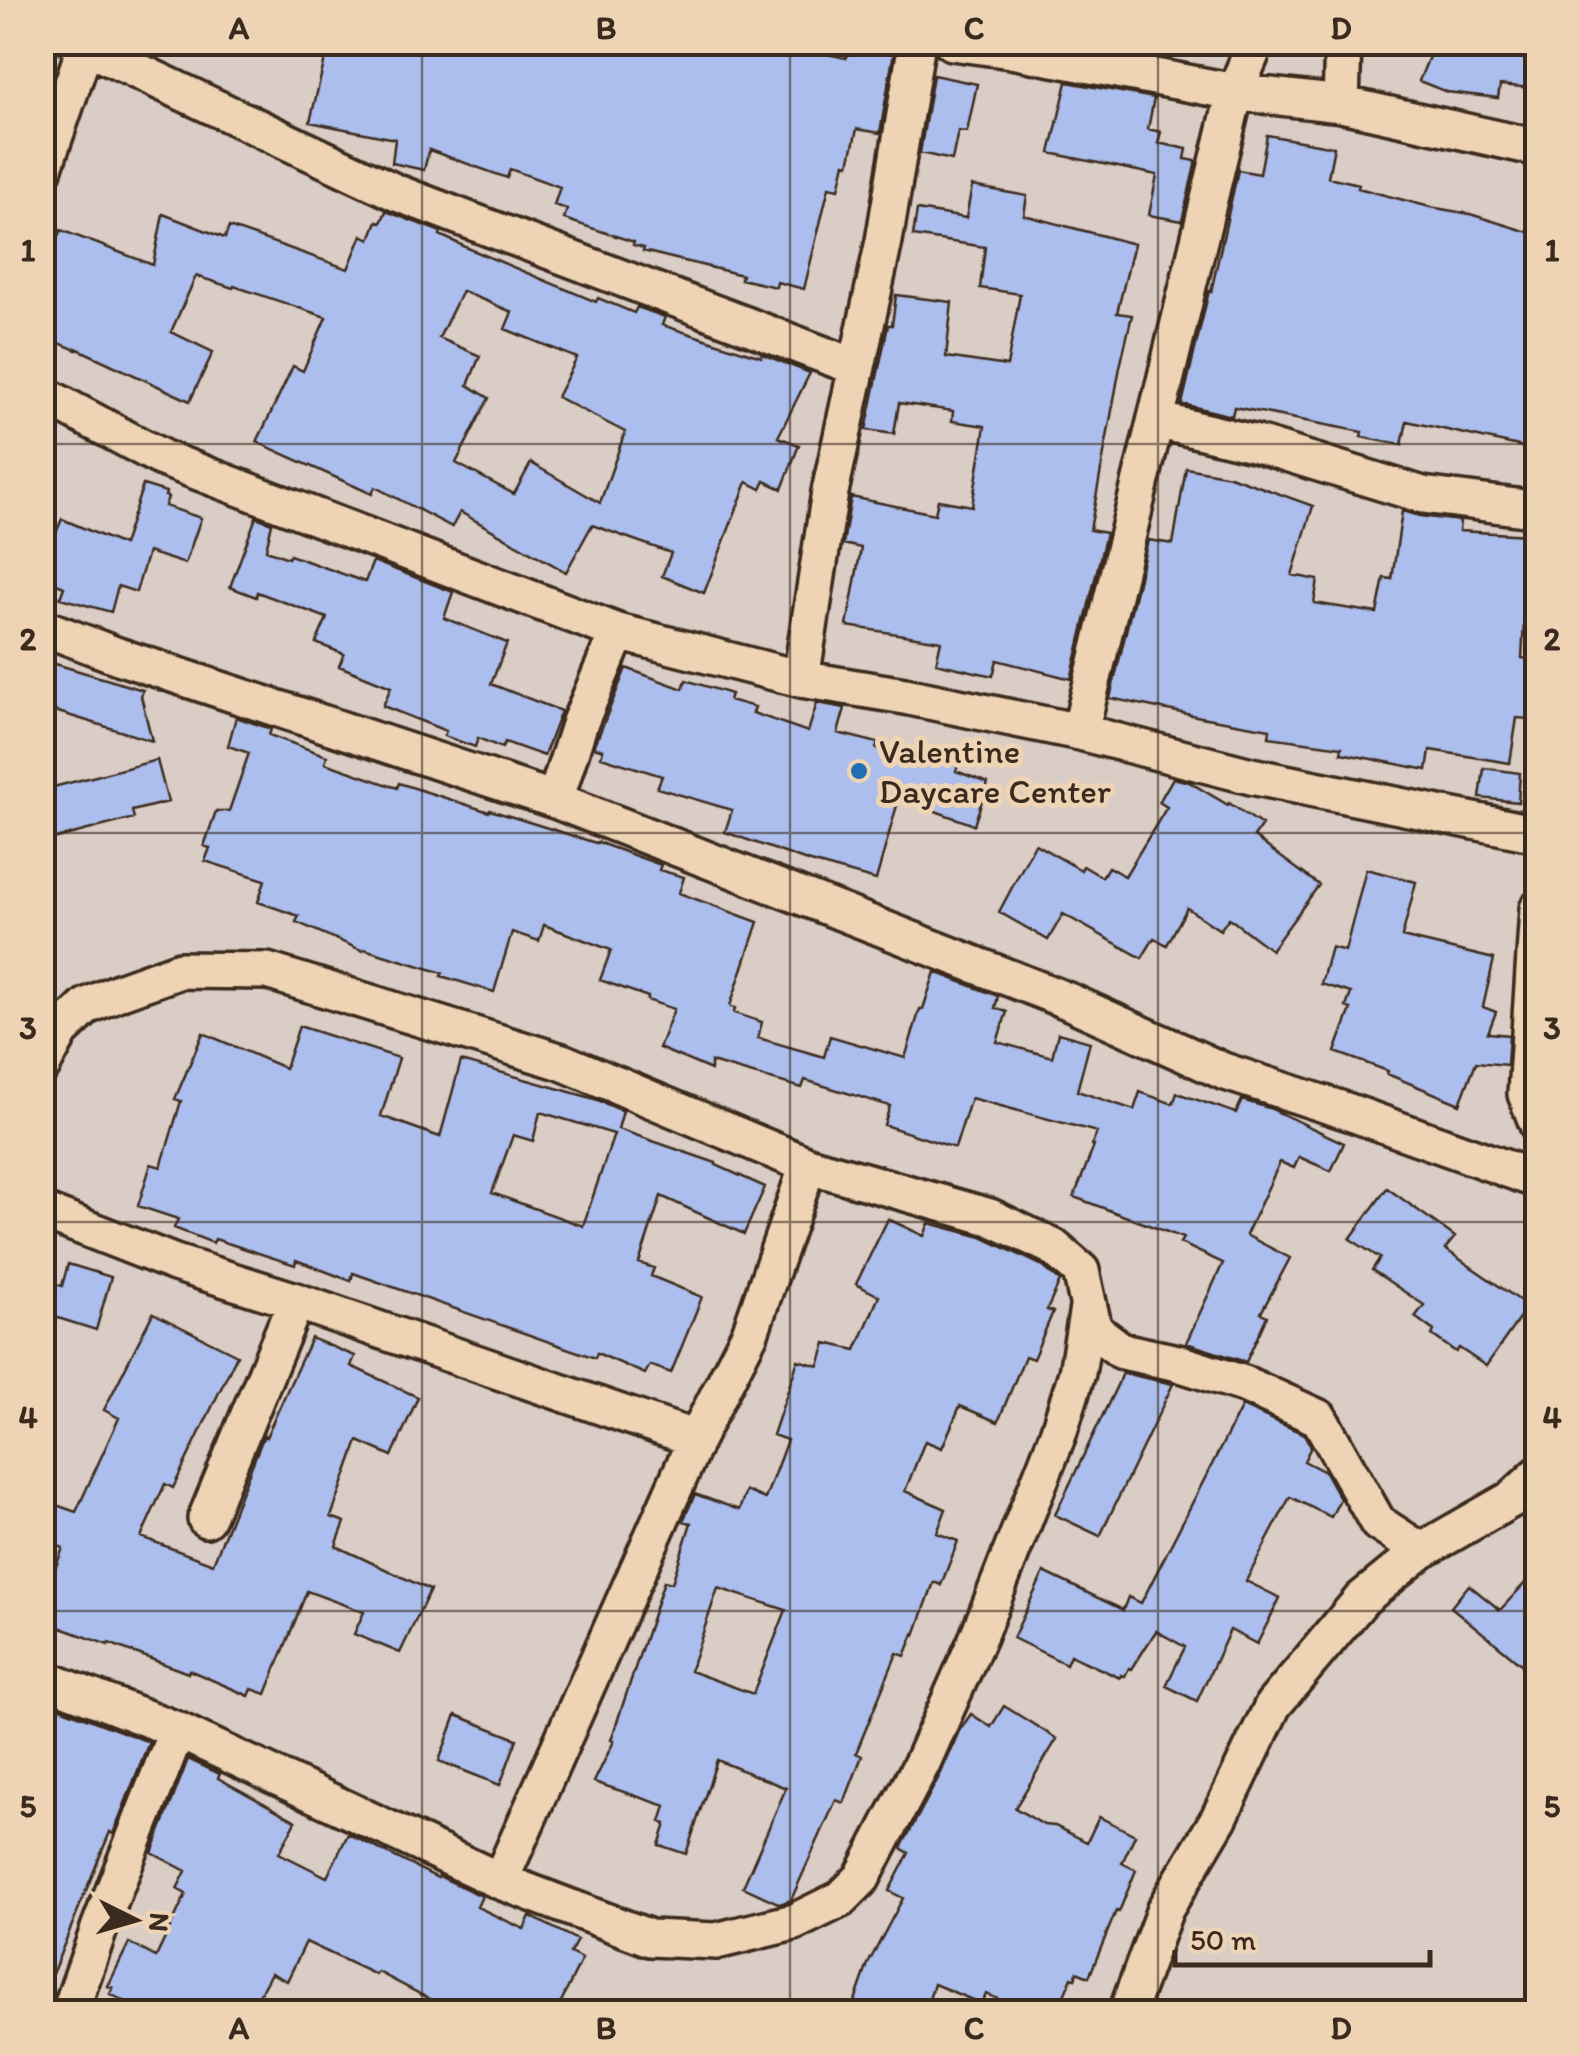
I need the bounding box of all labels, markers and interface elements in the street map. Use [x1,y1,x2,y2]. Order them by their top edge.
text: A [228,9,250,47]
text: B [596,9,616,47]
text: C [964,9,984,47]
text: D [1330,9,1352,47]
text: 1 [21,231,36,269]
text: 1 [1545,231,1560,269]
text: 2 [20,620,37,658]
text: 2 [1544,620,1561,658]
place label: Valentine Daycare Center [879,730,1111,812]
marker: Valentine Daycare Center [848,760,870,782]
text: 3 [19,1009,37,1047]
text: 3 [1543,1009,1561,1047]
text: 4 [18,1398,38,1436]
text: 4 [1542,1398,1562,1436]
text: 5 [20,1787,37,1825]
text: 5 [1544,1787,1561,1825]
north arrow [85,1870,185,1970]
scale bar [1175,1905,1430,1967]
text: N [142,1911,178,1933]
text: 50 m [1190,1921,1256,1958]
text: A [228,2009,250,2047]
text: B [596,2009,616,2047]
text: C [964,2009,984,2047]
text: D [1330,2009,1352,2047]

